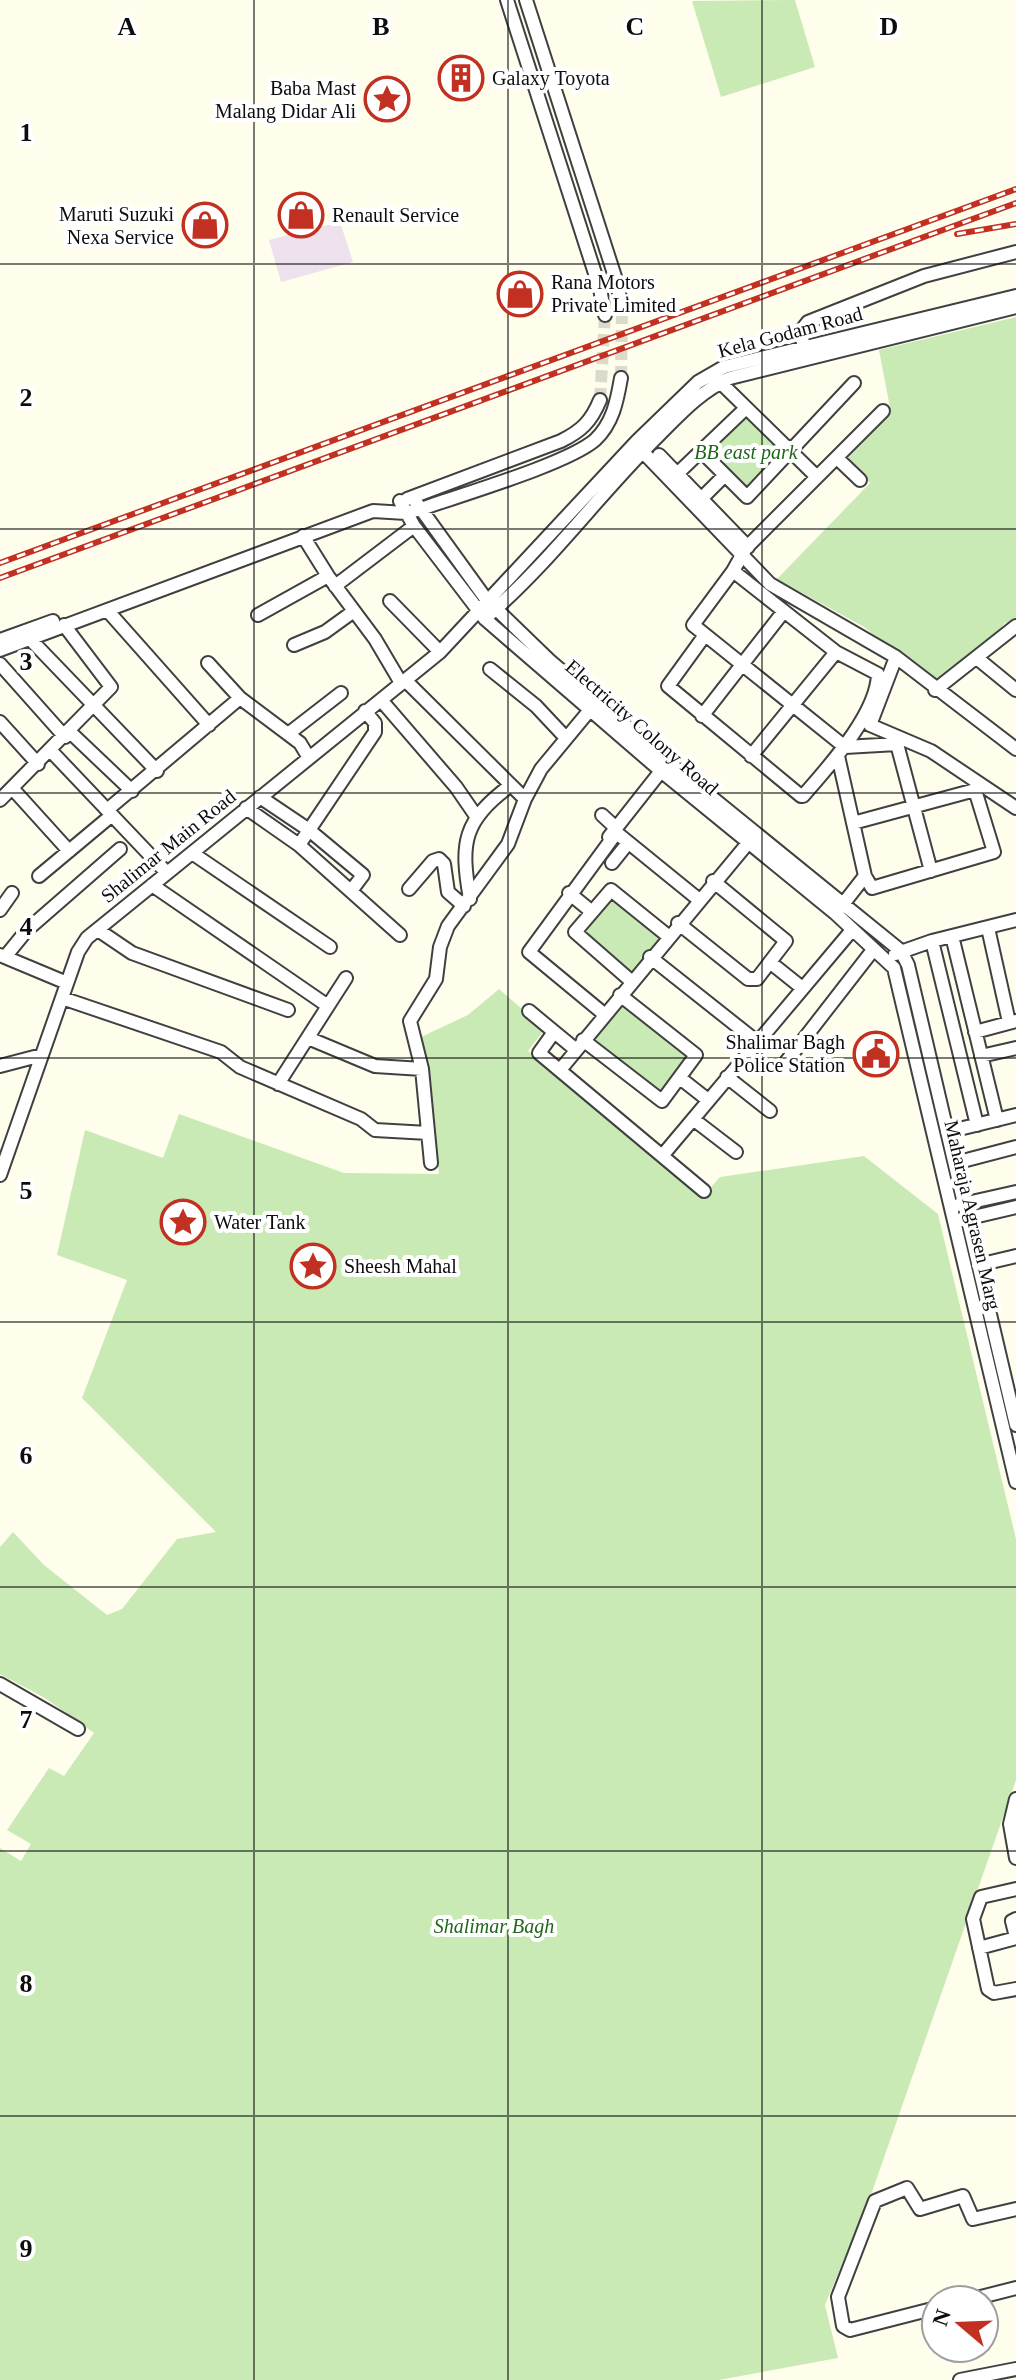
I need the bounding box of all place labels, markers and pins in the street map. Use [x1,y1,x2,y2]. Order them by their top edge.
building icon: Galaxy Toyota [437,54,485,102]
place label: Galaxy Toyota [492,67,610,90]
place icon: Baba Mast Malang Didar Ali [363,75,411,123]
place label: Baba Mast Malang Didar Ali [215,77,356,123]
shop icon: Renault Service [277,191,325,239]
shop icon: Maruti Suzuki Nexa Service [181,201,229,249]
place label: Maruti Suzuki Nexa Service [59,203,174,248]
place label: Renault Service [332,204,459,226]
shop icon: Rana Motors Private Limited [496,270,544,318]
place label: Rana Motors Private Limited [551,271,676,316]
public building icon: Shalimar Bagh Police Station [852,1030,900,1078]
place label: Shalimar Bagh Police Station [726,1031,845,1076]
place icon: Water Tank [159,1198,207,1246]
place label: Water Tank [214,1211,306,1233]
place icon: Sheesh Mahal [289,1242,337,1290]
place label: Sheesh Mahal [344,1255,457,1277]

